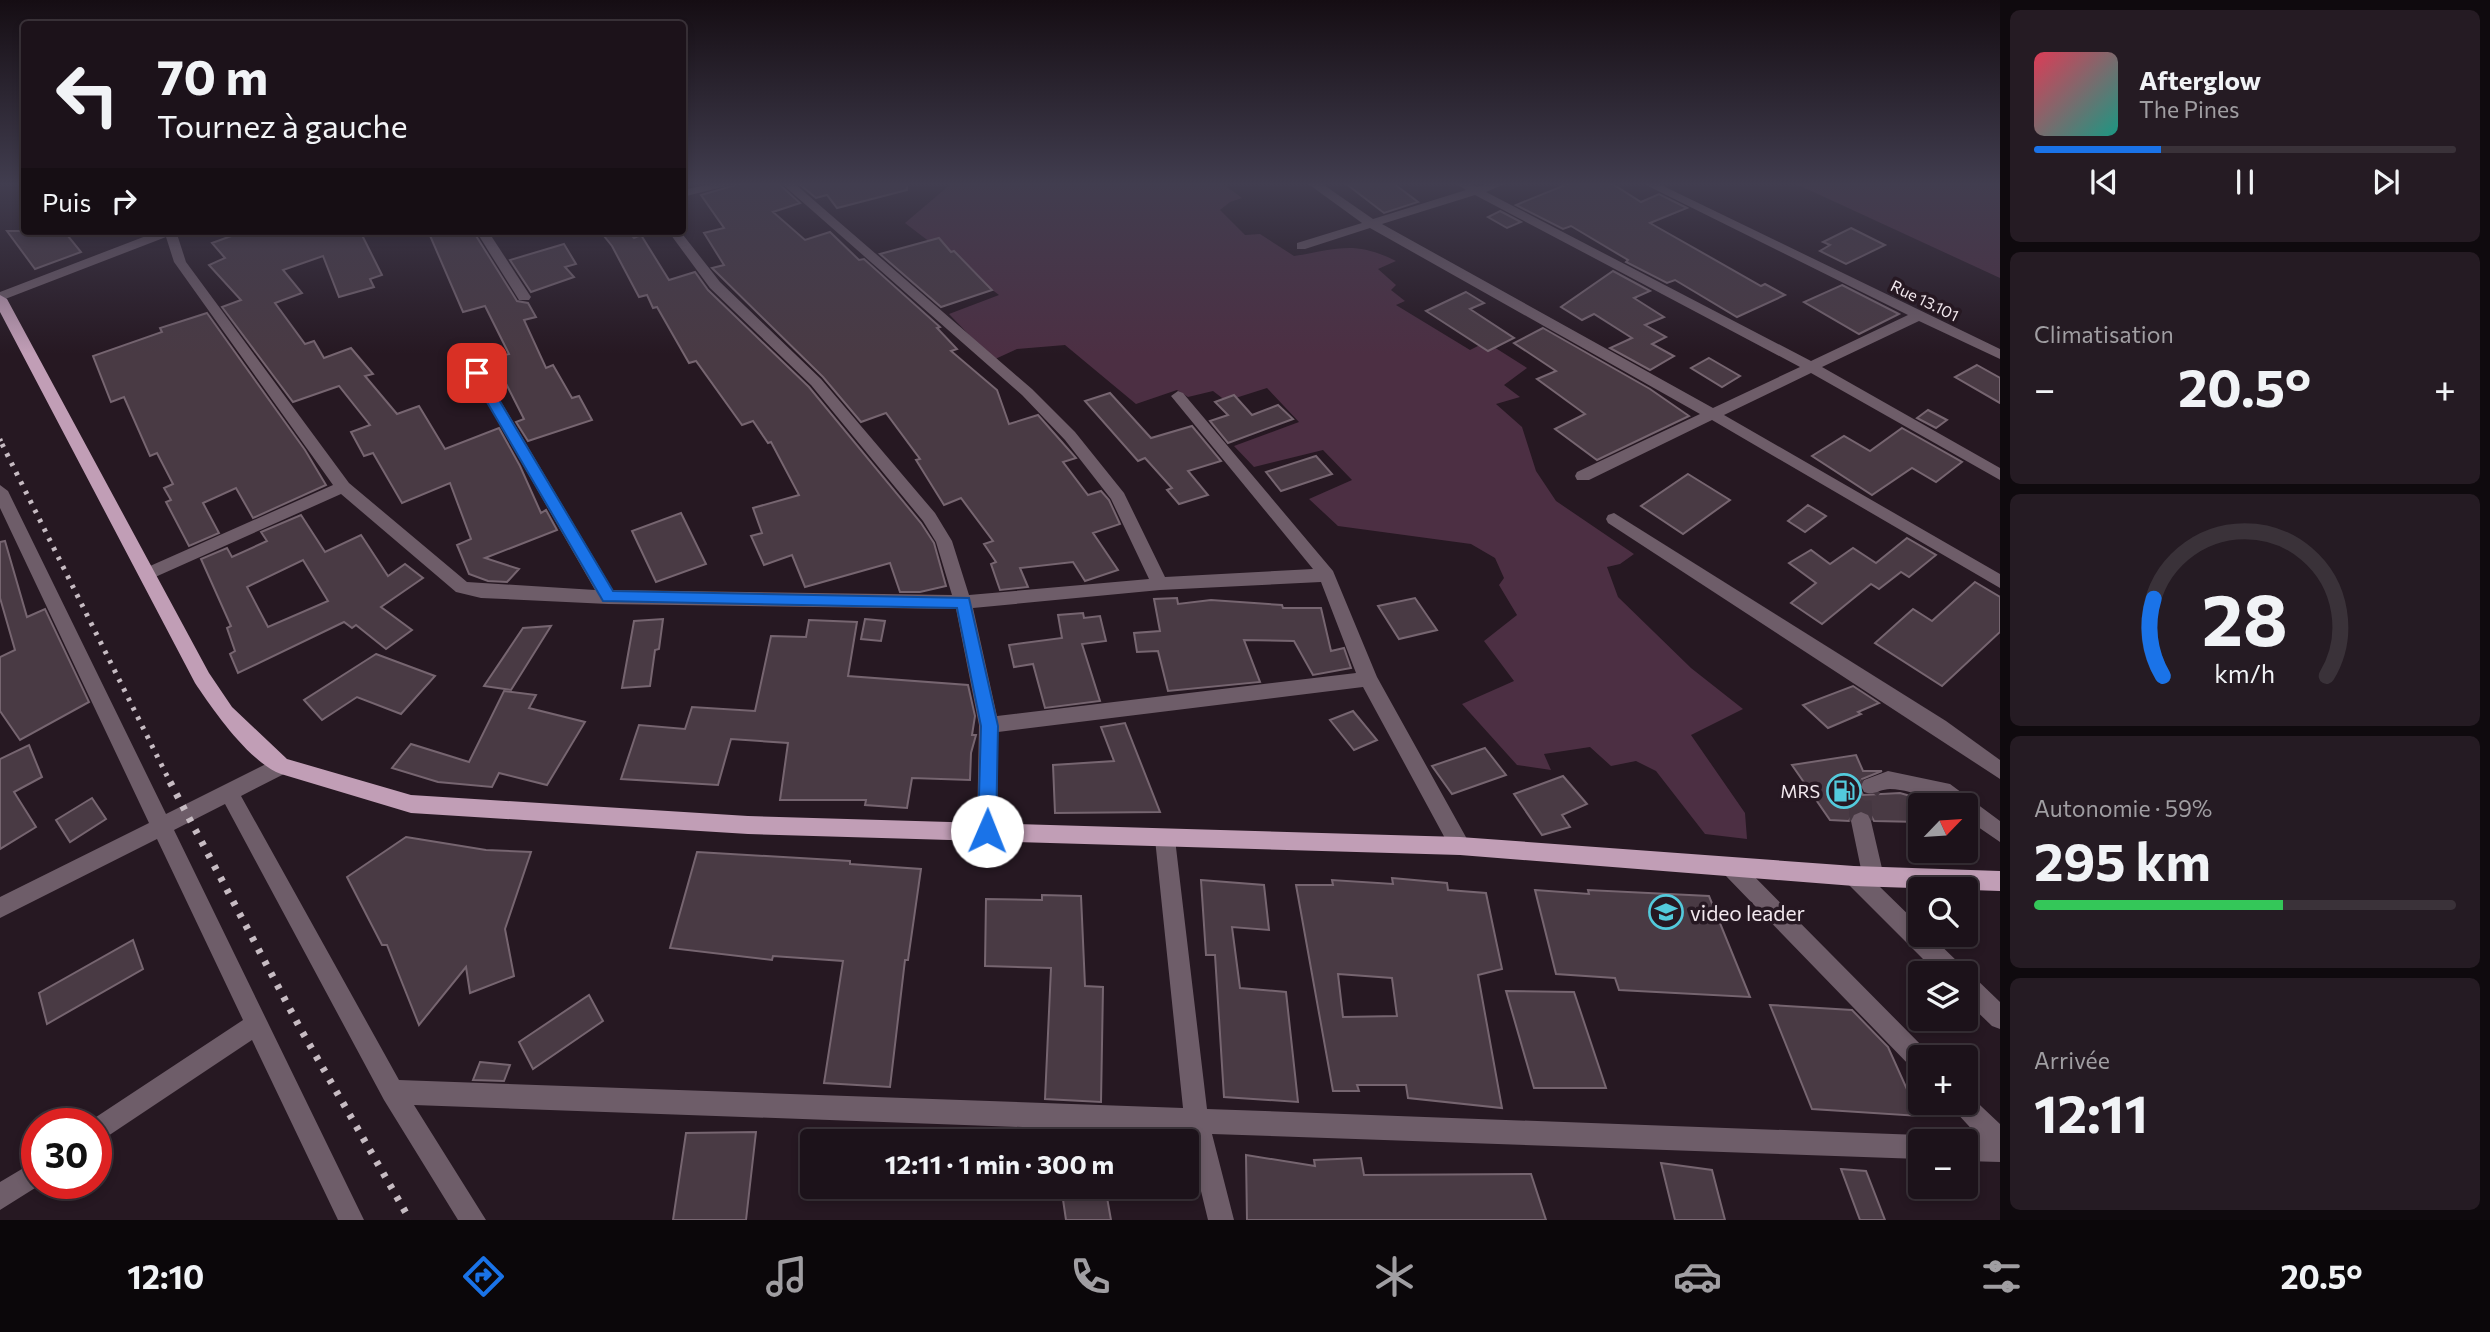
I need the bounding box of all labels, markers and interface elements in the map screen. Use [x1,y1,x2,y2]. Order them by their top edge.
text: 70 m [157,45,268,105]
icon: left [42,49,133,140]
text: Afterglow [2139,64,2261,95]
text: The Pines [2139,95,2240,123]
text: Tournez à gauche [157,105,408,145]
icon: previous [2085,163,2123,201]
icon: pause [2226,163,2264,201]
icon: next [2367,163,2405,201]
icon: right [105,182,143,220]
text: Puis [42,186,91,217]
street label: Rue 13.101 [1888,275,1962,325]
text: Climatisation [2034,320,2174,348]
pin [447,343,507,403]
icon: arrive [458,354,496,392]
text: 20.5° [2178,354,2311,418]
text: − [2034,364,2056,411]
text: + [2434,364,2456,411]
text: 28 [2202,572,2288,661]
text: km/h [2215,658,2275,688]
fuel station icon: MRS [1825,772,1863,810]
place label: MRS [1780,780,1820,802]
north arrow [1908,793,1978,863]
map controls [1908,793,1978,1199]
position arrow [950,794,1024,868]
text: Autonomie · 59% [2034,794,2212,822]
text: 295 km [2034,828,2211,892]
button: search [1908,877,1978,947]
school or university icon: video leader [1647,893,1685,931]
place label: video leader [1690,900,1805,925]
button: layers [1908,961,1978,1031]
button: + [1908,1045,1978,1115]
text: Arrivée [2034,1046,2110,1074]
text: 12:11 [2034,1080,2148,1144]
speed limit sign: 30 [21,1108,112,1199]
button: − [1908,1129,1978,1199]
text: 12:11 · 1 min · 300 m [885,1148,1114,1179]
icon: directions [459,1252,508,1301]
icon: music [762,1252,811,1301]
icon: phone [1066,1252,1115,1301]
icon: climate [1370,1252,1419,1301]
icon: car [1673,1252,1722,1301]
icon: filters [1977,1252,2026,1301]
text: 12:10 [127,1256,204,1296]
text: 20.5° [2280,1256,2363,1296]

